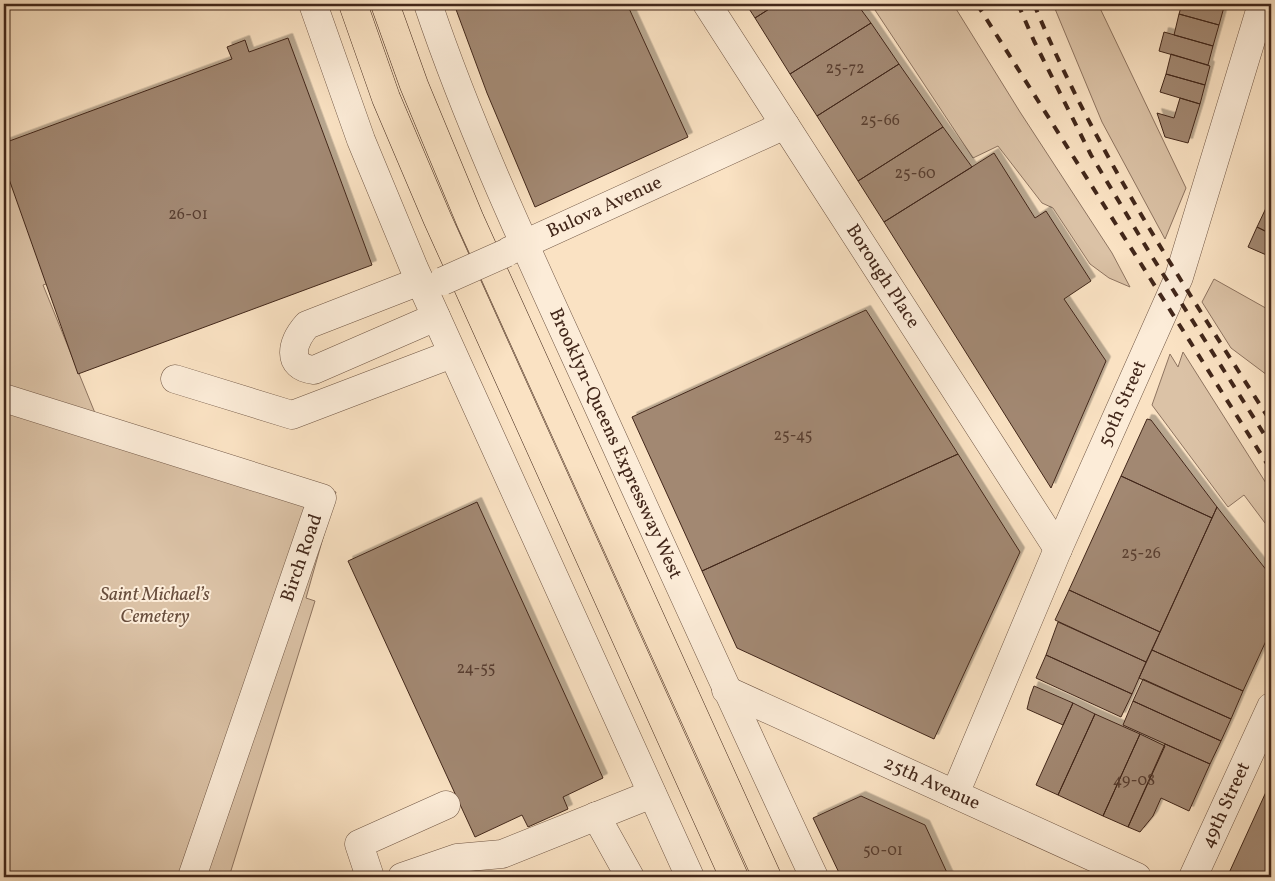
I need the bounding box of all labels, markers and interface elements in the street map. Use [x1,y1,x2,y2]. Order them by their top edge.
house number: 25-72 [825,58,865,80]
house number: 25-66 [860,110,900,132]
house number: 25-60 [894,163,936,185]
street label: Bulova Avenue [543,170,666,245]
house number: 26-01 [168,204,208,226]
street label: Borough Place [839,219,926,334]
street label: Brooklyn-Queens Expressway West [542,304,688,584]
street label: 50th Street [1092,356,1153,451]
house number: 25-45 [774,425,812,447]
street label: Birch Road [275,510,329,606]
house number: 25-26 [1121,543,1161,565]
park label: Saint Michael’s Cemetery [100,582,210,630]
house number: 24-55 [456,658,496,680]
street label: 25th Avenue [879,750,984,817]
street label: 49th Street [1195,758,1257,853]
house number: 49-08 [1113,770,1155,792]
house number: 50-01 [863,840,903,862]

